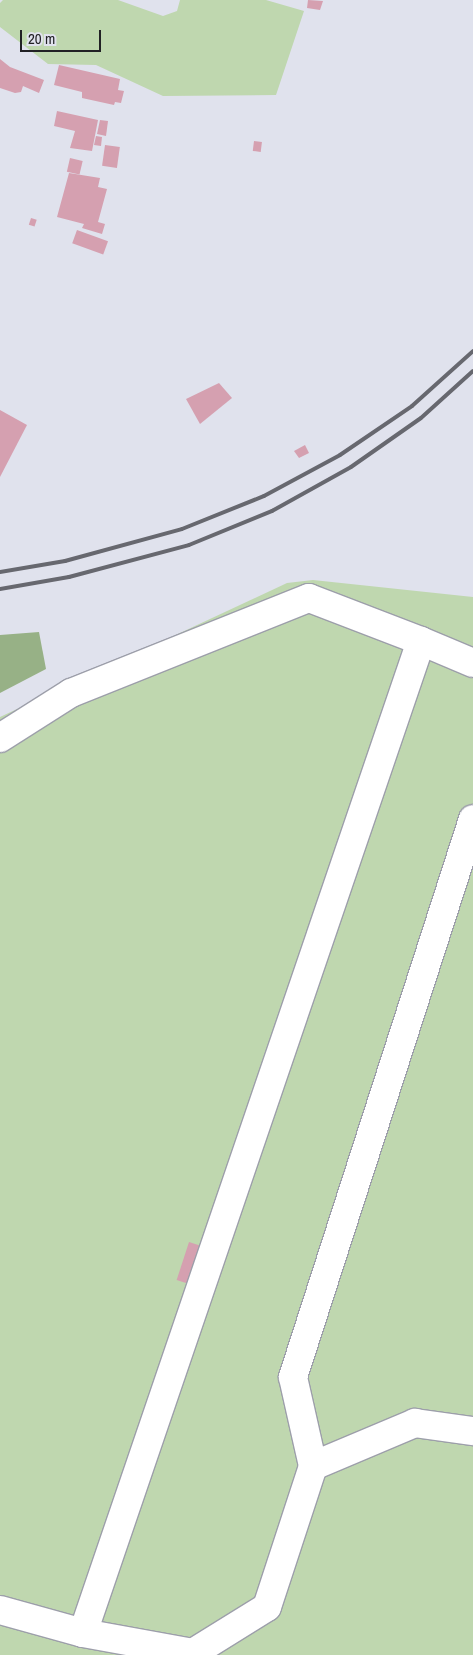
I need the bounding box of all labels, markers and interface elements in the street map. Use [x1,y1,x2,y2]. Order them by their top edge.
scale bar [22,20,104,52]
text: 20 m [28,28,55,49]

